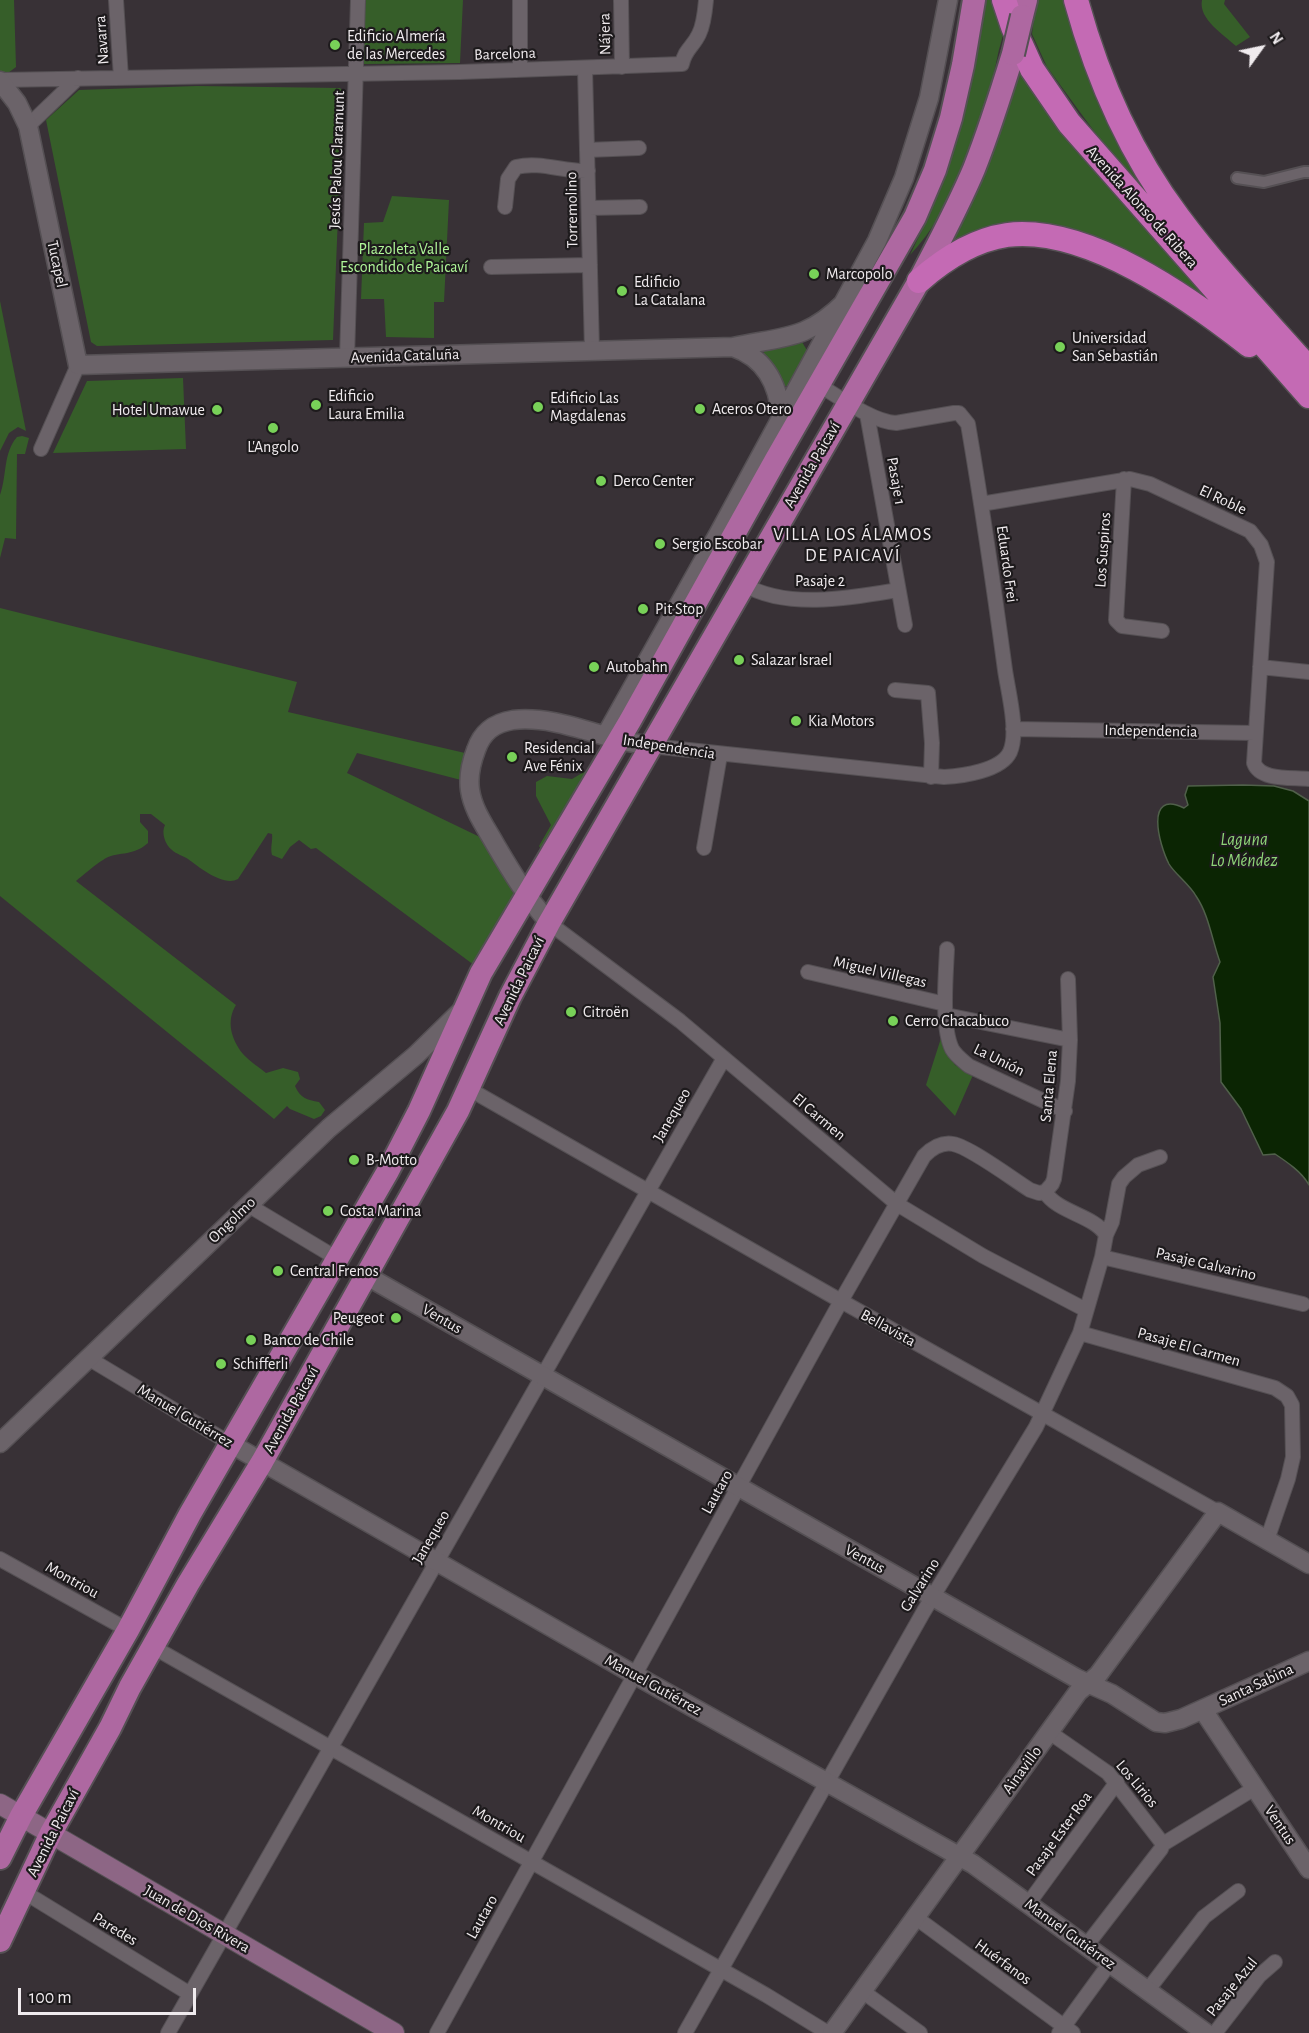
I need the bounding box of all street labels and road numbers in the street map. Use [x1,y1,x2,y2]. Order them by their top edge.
street label: Nájera [595,13,615,55]
street label: Navarra [91,15,113,65]
street label: Barcelona [474,43,536,65]
street label: Jesús Palou Claramunt [325,90,349,230]
street label: Avenida Alonso de Ribera [1082,142,1202,272]
street label: Torremolino [562,171,582,249]
street label: Tucapel [43,239,71,289]
street label: Avenida Cataluña [350,345,460,367]
street label: Avenida Paicaví [780,418,844,512]
street label: Pasaje 1 [882,456,910,506]
street label: El Roble [1196,481,1250,519]
street label: Los Suspiros [1091,512,1115,588]
street label: Eduardo Frei [992,524,1022,604]
street label: Pasaje 2 [795,571,845,591]
street label: Independencia [1104,721,1198,741]
street label: Independencia [621,730,717,764]
street label: Avenida Paicaví [489,934,549,1028]
street label: Miguel Villegas [831,952,929,992]
street label: La Unión [970,1039,1028,1081]
street label: Santa Elena [1036,1049,1062,1123]
street label: Janequeo [649,1085,695,1145]
street label: El Carmen [789,1089,849,1145]
street label: Ongolmo [204,1193,260,1247]
street label: Pasaje Galvarino [1154,1243,1258,1285]
street label: Ventus [419,1300,465,1338]
street label: Bellavista [857,1305,919,1351]
street label: Pasaje El Carmen [1135,1323,1243,1371]
street label: Avenida Paicaví [259,1363,323,1457]
street label: Manuel Gutiérrez [134,1380,236,1452]
street label: Lautaro [697,1467,737,1517]
street label: Janequeo [408,1507,454,1567]
street label: Ventus [841,1540,889,1578]
street label: Galvarino [896,1555,944,1615]
street label: Montriou [42,1557,102,1603]
street label: Manuel Gutiérrez [601,1650,705,1720]
street label: Santa Sabina [1216,1659,1296,1711]
street label: Ainavillo [998,1742,1046,1798]
street label: Los Lirios [1112,1756,1162,1812]
street label: Avenida Paicaví [23,1786,83,1880]
street label: Pasaje Ester Roa [1022,1788,1096,1880]
street label: Montriou [469,1801,529,1847]
street label: Ventus [1260,1802,1300,1848]
street label: Juan de Dios Rivera [141,1881,253,1957]
street label: Lautaro [462,1892,502,1942]
street label: Manuel Gutiérrez [1021,1894,1119,1974]
street label: Paredes [89,1908,141,1950]
street label: Huérfanos [971,1935,1035,1989]
street label: Pasaje Azul [1202,1953,1262,2021]

